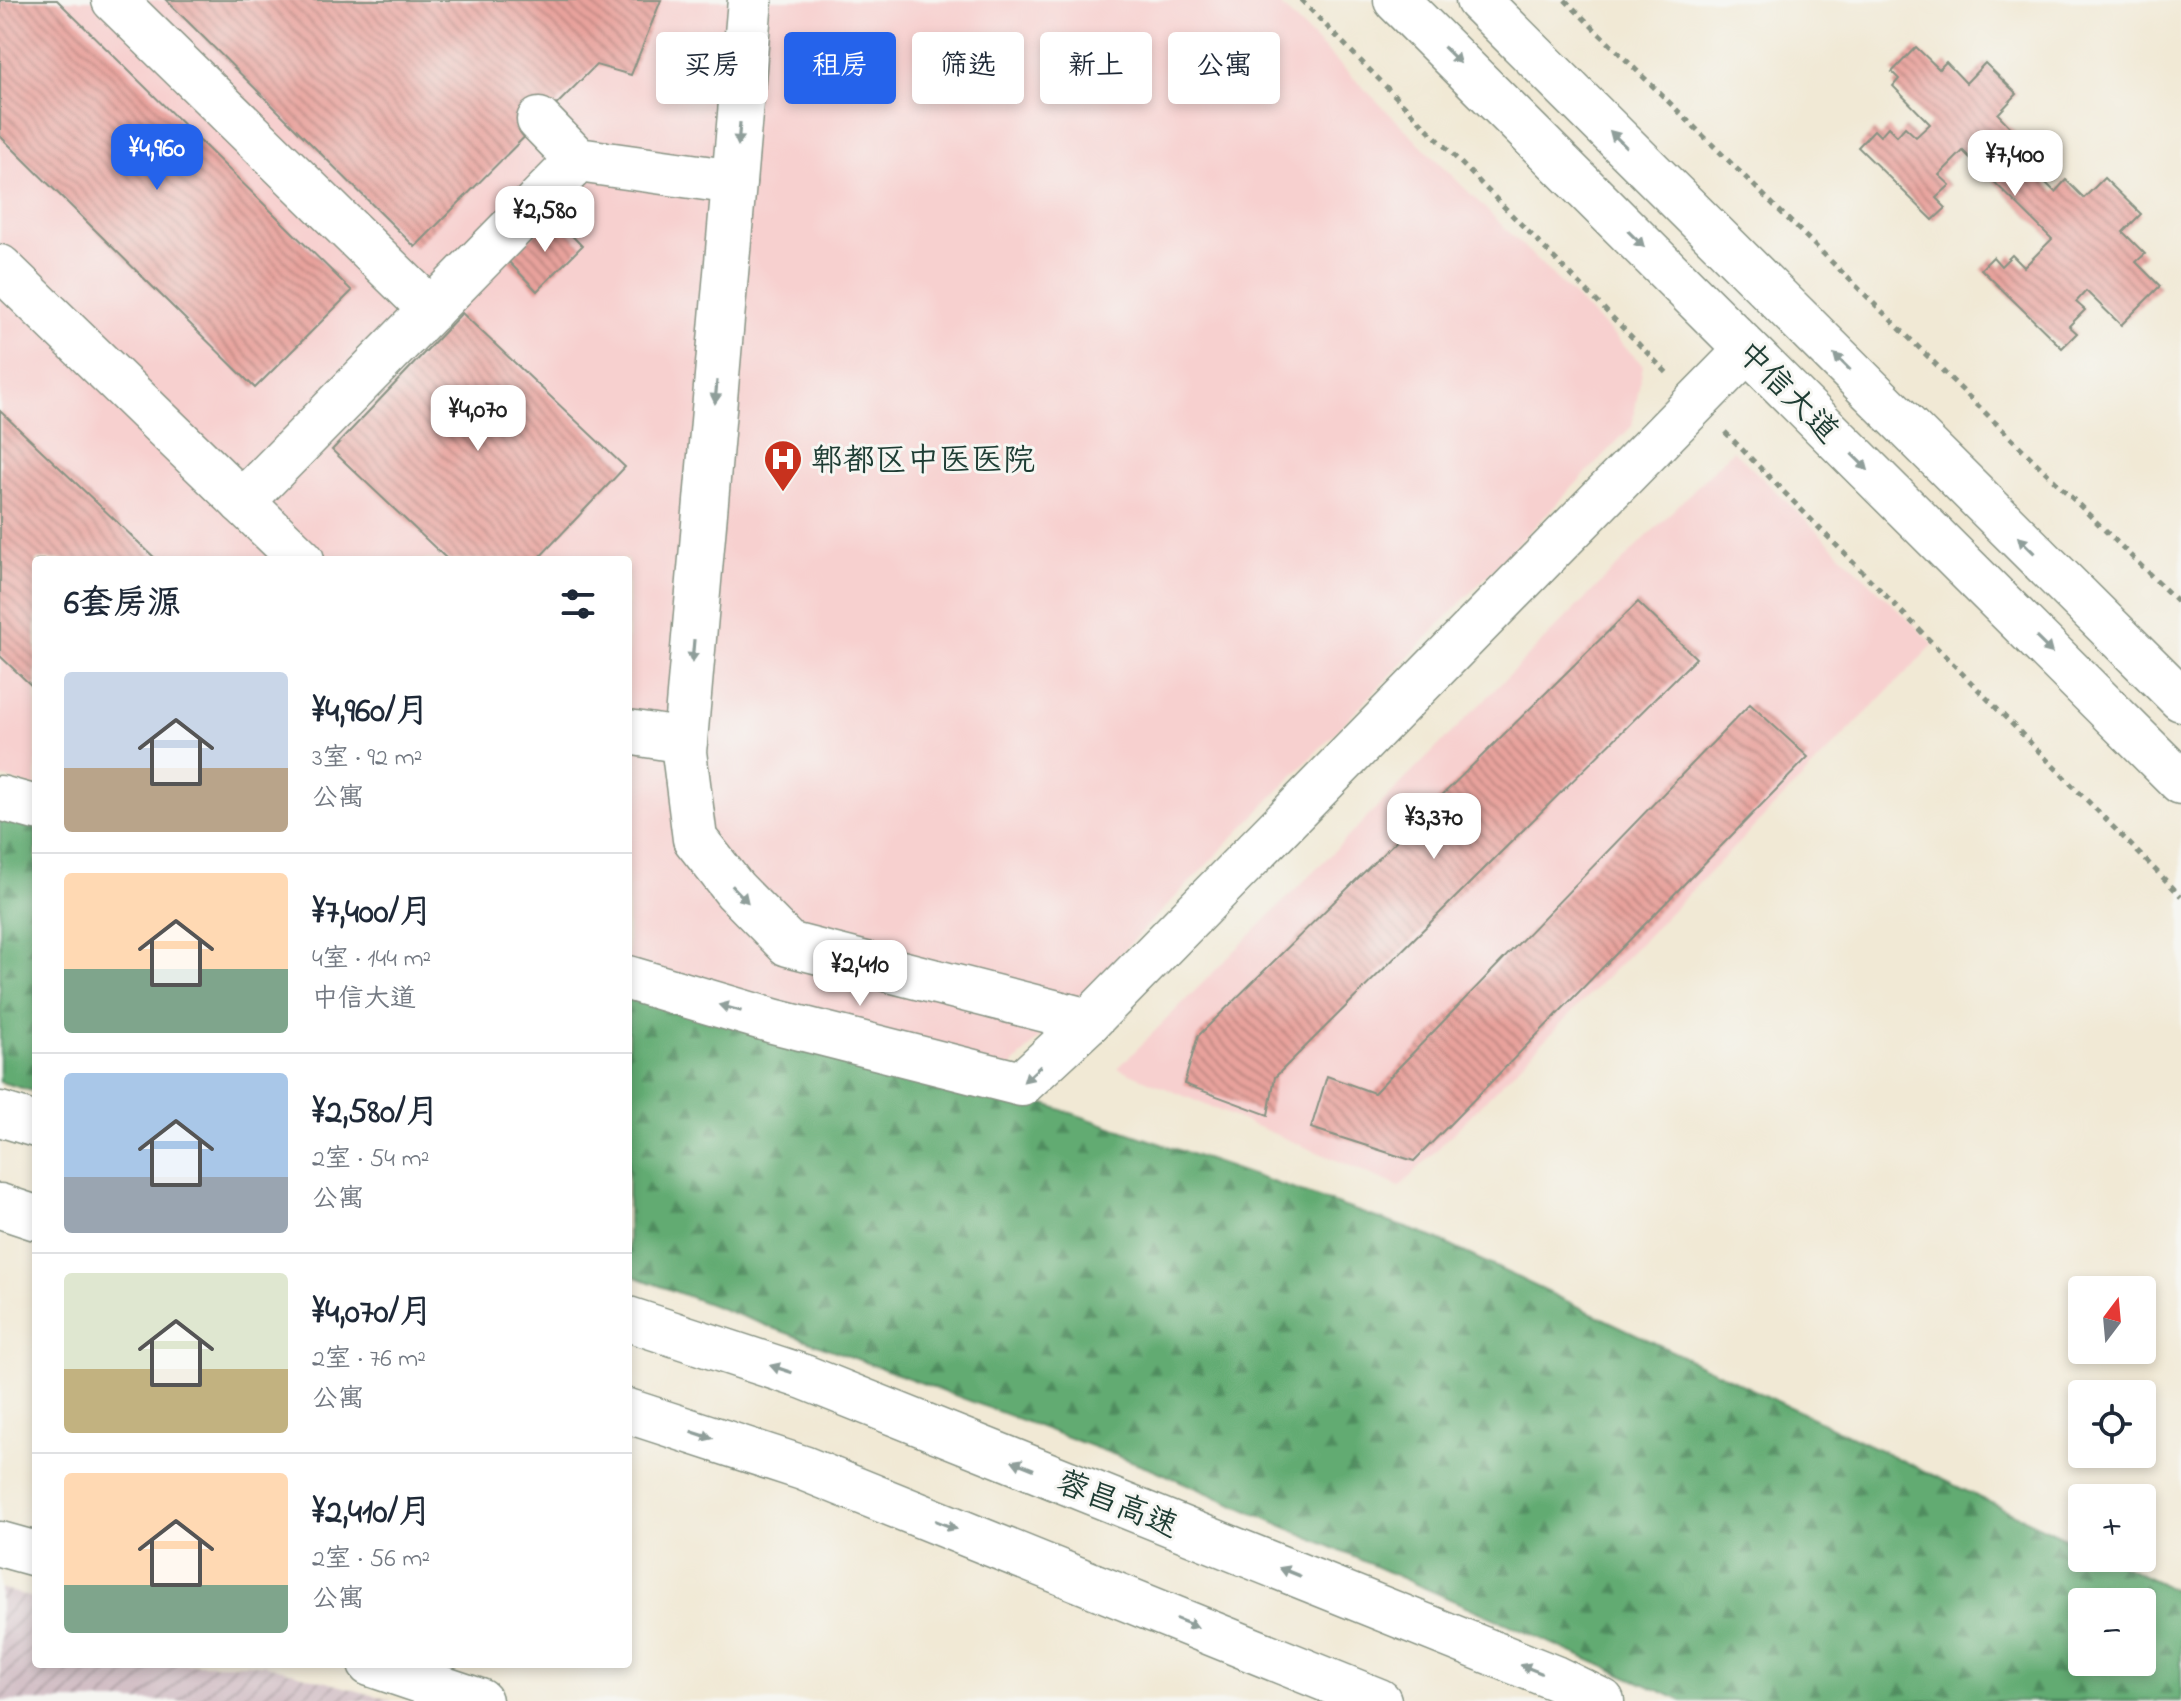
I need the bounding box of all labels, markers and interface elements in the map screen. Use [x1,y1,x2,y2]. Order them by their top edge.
chip: 买房 [656,32,768,104]
chip: 租房 [784,32,896,104]
chip: 筛选 [912,32,1024,104]
chip: 新上 [1040,32,1152,104]
chip: 公寓 [1168,32,1280,104]
one-way arrow [1442,45,1460,64]
one-way arrow [732,121,745,146]
pin: ¥4,960 [92,124,222,192]
one-way arrow [1609,130,1628,149]
pin: ¥7,400 [1950,130,2080,198]
text: ¥4,960 [129,131,185,169]
text: ¥7,400 [1986,137,2044,175]
pin: ¥2,580 [480,186,610,254]
text: ¥2,580 [513,193,577,231]
one-way arrow [1626,229,1645,247]
street label: 中信大道 [1725,332,1848,455]
one-way arrow [1833,353,1852,372]
one-way arrow [709,380,722,405]
pin: ¥4,070 [413,385,543,453]
text: ¥4,070 [449,392,507,430]
hospital icon: 郫都区中医医院 [762,438,804,493]
place label: 郫都区中医医院 [811,439,1035,486]
one-way arrow [1850,452,1869,471]
one-way arrow [2017,536,2036,555]
text: 6套房源 [64,580,181,630]
icon: filters [556,582,600,626]
one-way arrow [2034,635,2053,654]
one-way arrow [686,639,699,664]
text: ¥4,960/月 [312,688,430,738]
icon: home [128,704,224,800]
text: 3室 · 92 m² [312,740,422,778]
text: 公寓 [312,780,364,818]
pin: ¥3,370 [1369,793,1499,861]
text: ¥3,370 [1405,800,1463,838]
one-way arrow [730,884,749,903]
text: ¥7,400/月 [312,889,433,939]
icon: home [128,905,224,1001]
pin: ¥2,410 [795,940,925,1008]
text: 4室 · 144 m² [312,941,431,979]
text: ¥2,410 [831,947,889,985]
text: 中信大道 [312,981,416,1019]
one-way arrow [717,1001,741,1014]
one-way arrow [1023,1065,1042,1083]
text: ¥2,580/月 [312,1089,439,1139]
icon: home [128,1105,224,1201]
text: 2室 · 54 m² [312,1141,429,1179]
text: 公寓 [312,1181,364,1219]
north arrow [2068,1276,2156,1364]
map controls [2068,1276,2156,1676]
text: ¥4,070/月 [312,1289,433,1339]
icon: home [128,1305,224,1401]
text: 2室 · 76 m² [312,1341,426,1379]
one-way arrow [768,1363,792,1375]
button: locate [2068,1380,2156,1468]
text: 公寓 [312,1381,364,1419]
one-way arrow [690,1429,714,1442]
one-way arrow [1011,1458,1035,1471]
street label: 蓉昌高速 [1049,1460,1185,1552]
button: + [2068,1484,2156,1572]
text: ¥2,410/月 [312,1489,432,1539]
icon: home [128,1505,224,1601]
one-way arrow [934,1519,958,1532]
text: 2室 · 56 m² [312,1541,430,1579]
one-way arrow [1278,1565,1302,1578]
text: 公寓 [312,1581,364,1619]
button: − [2068,1588,2156,1676]
one-way arrow [1175,1617,1199,1630]
one-way arrow [1519,1662,1543,1675]

